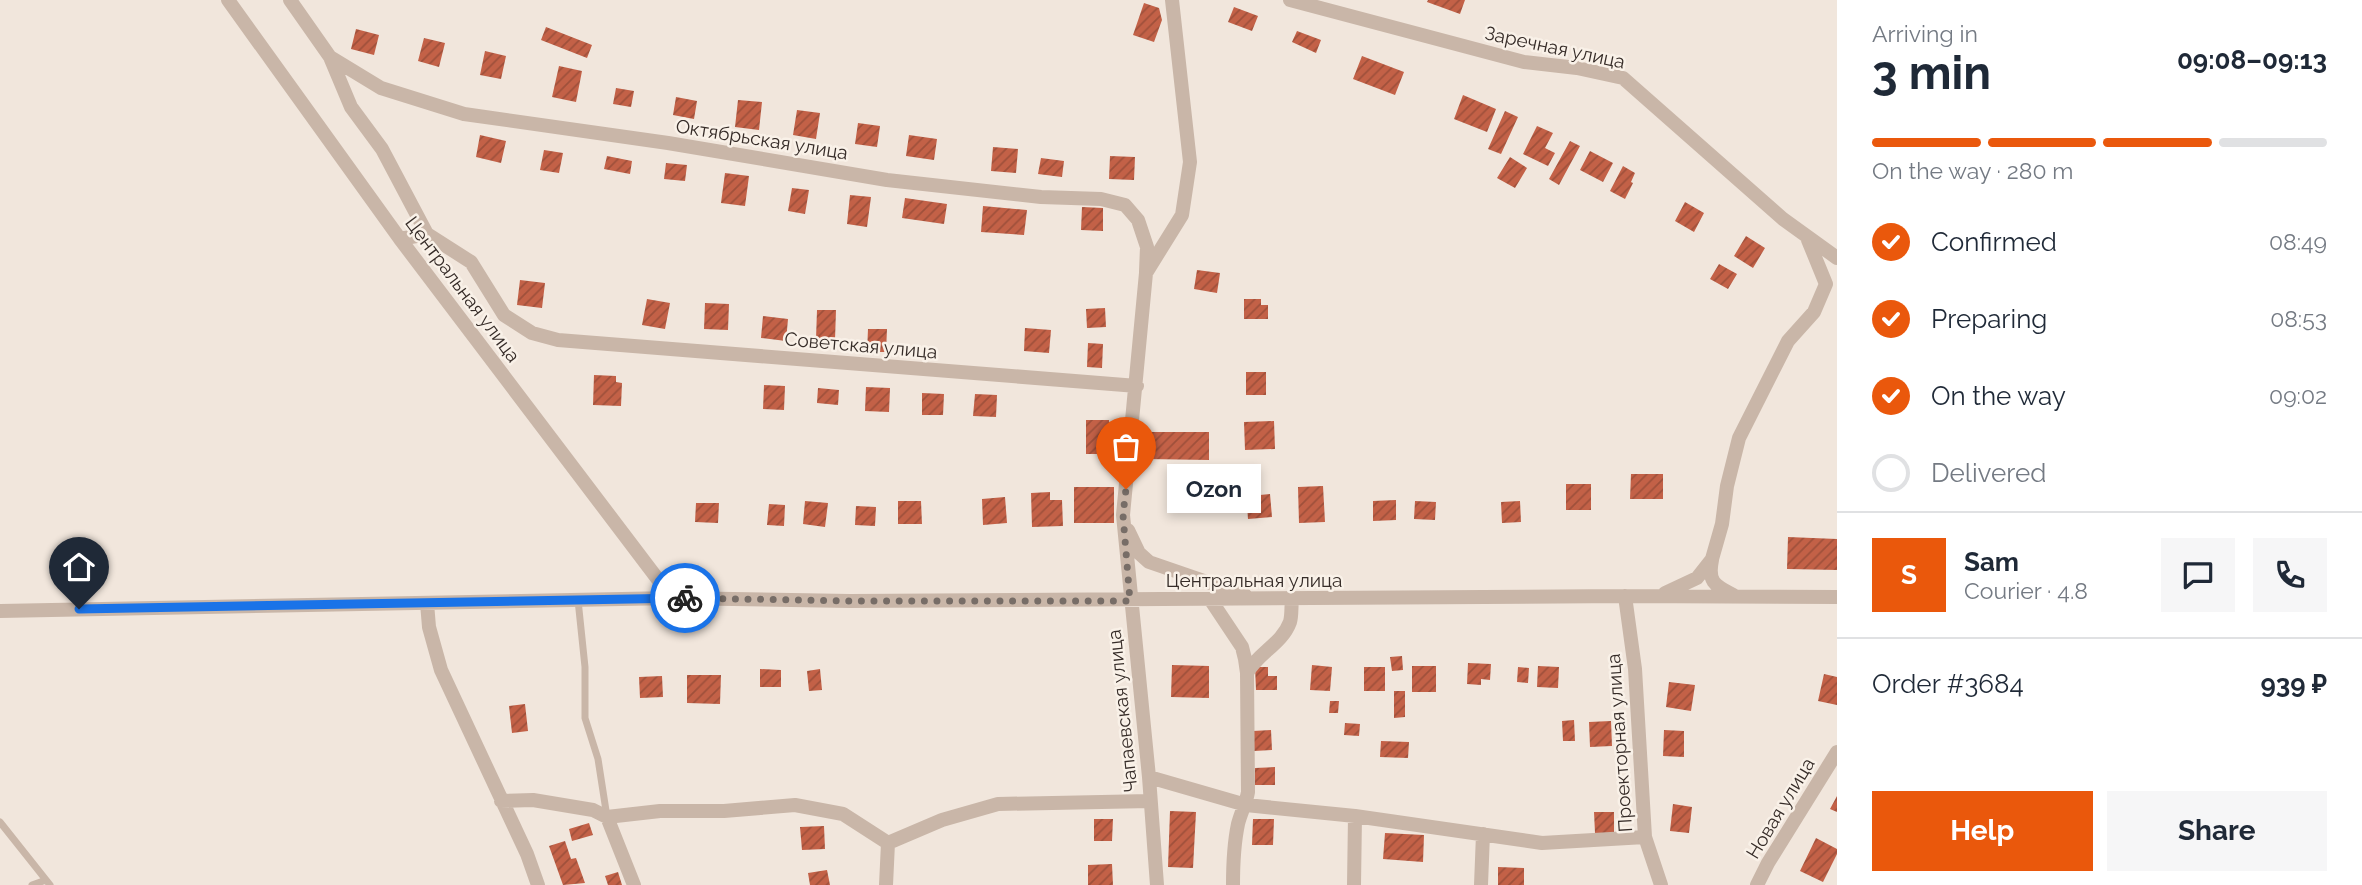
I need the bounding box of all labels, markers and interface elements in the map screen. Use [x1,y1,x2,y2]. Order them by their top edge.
text: Arriving in [1872,20,1978,47]
street label: Заречная улица [1483,21,1627,73]
text: 09:08–09:13 [2177,45,2327,75]
text: 3 min [1872,46,1991,100]
street label: Октябрьская улица [674,115,850,163]
text: On the way · 280 m [1872,157,2074,184]
street label: Центральная улица [401,212,525,366]
icon: check [1872,223,1910,261]
text: Confirmed [1931,227,2057,257]
text: 08:49 [2269,228,2327,255]
icon: check [1872,300,1910,338]
text: Preparing [1931,304,2047,334]
text: 08:53 [2270,305,2327,332]
street label: Советская улица [784,327,938,363]
icon: check [1872,377,1910,415]
text: On the way [1931,381,2066,411]
text: 09:02 [2269,382,2327,409]
pin [1096,417,1156,489]
icon: bag [1107,428,1145,466]
text: Delivered [1931,458,2046,488]
callout: Ozon [1168,464,1262,514]
text: Ozon [1186,475,1242,502]
pin [49,537,109,609]
button: chat [2161,538,2235,612]
button: phone [2253,538,2327,612]
text: Sam [1964,547,2019,577]
icon: home [60,548,98,586]
text: S [1901,560,1917,590]
courier [650,563,720,633]
street label: Центральная улица [1166,569,1342,591]
text: Courier · 4.8 [1964,577,2088,604]
icon: bike [666,579,704,617]
street label: Чапаевская улица [1103,628,1141,794]
street label: Проекторная улица [1602,653,1636,833]
text: Order #3684 [1872,669,2024,699]
text: 939 ₽ [2261,669,2327,699]
street label: Новая улица [1741,754,1819,862]
button: Help [1872,791,2093,871]
button: Share [2107,791,2327,871]

